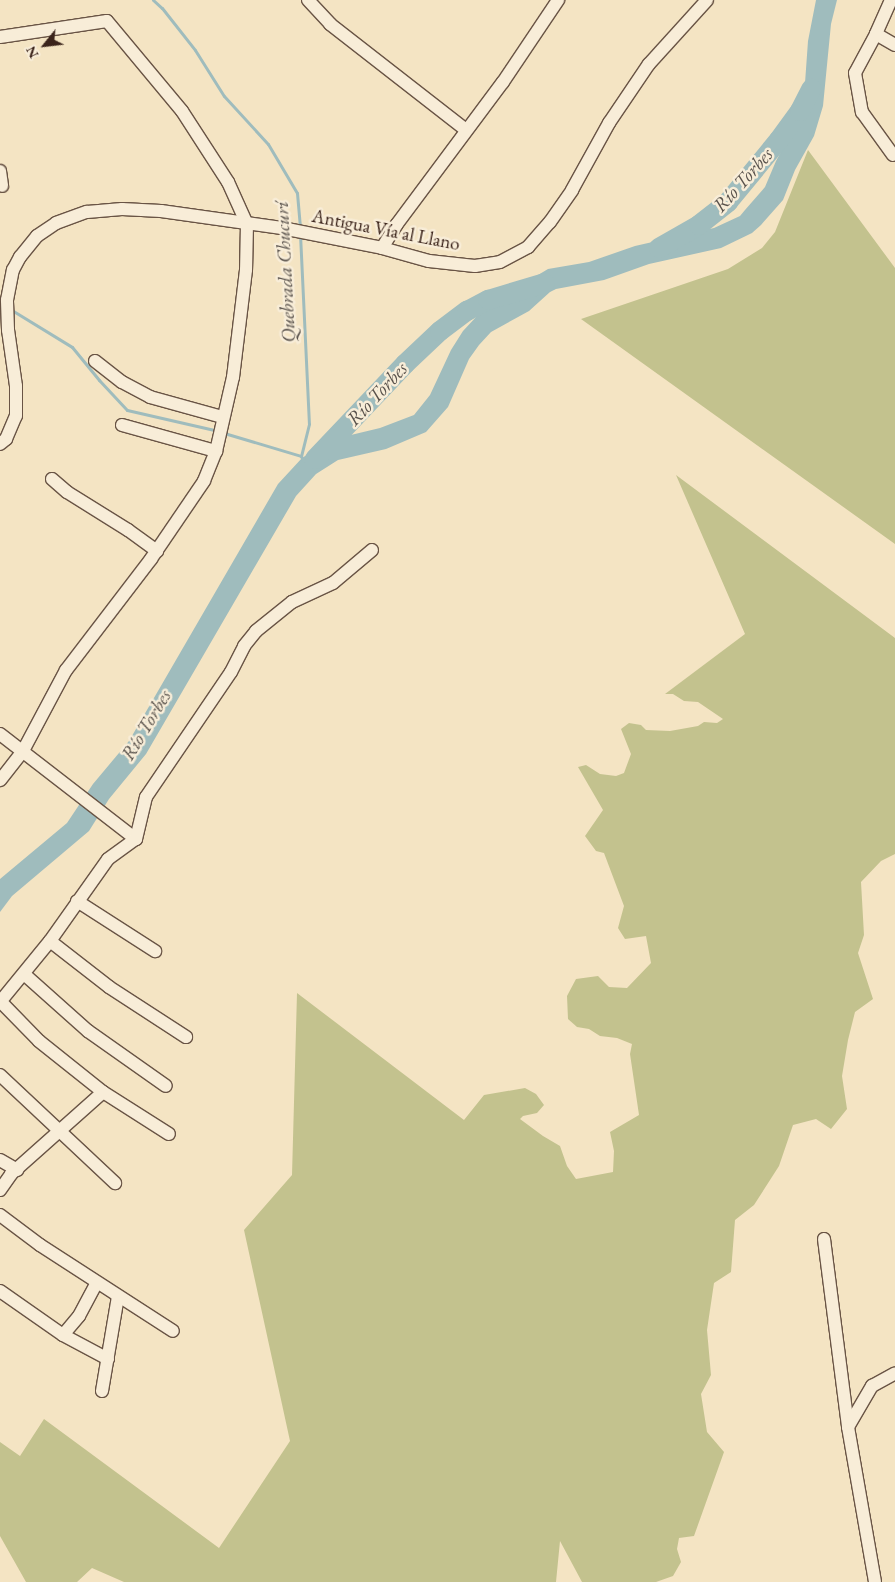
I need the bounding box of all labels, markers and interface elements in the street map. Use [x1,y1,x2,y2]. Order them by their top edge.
north arrow [20,20,70,70]
text: N [21,43,43,62]
water label: Río Torbes [708,143,778,217]
water label: Quebrada Chucurí [269,201,301,343]
street label: Antigua Vía al Llano [310,204,462,256]
water label: Río Torbes [342,357,412,431]
water label: Río Torbes [116,685,176,765]

